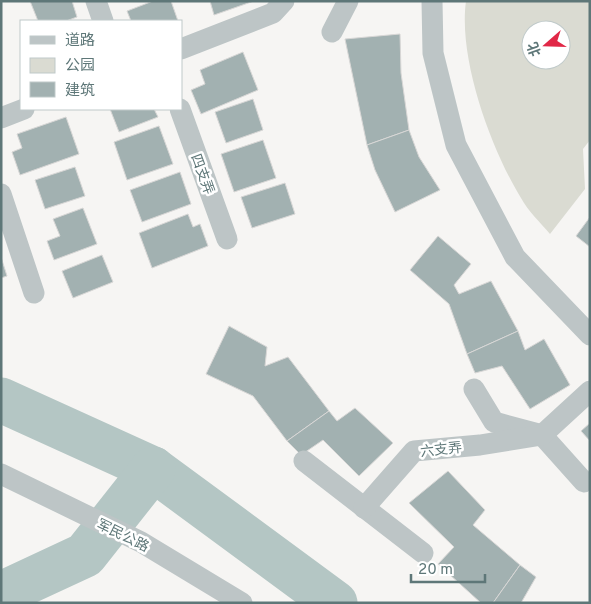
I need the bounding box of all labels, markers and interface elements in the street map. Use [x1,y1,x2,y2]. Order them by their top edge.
legend [20,20,182,110]
north arrow [521,20,571,70]
text: 道路 [65,32,95,51]
text: 北 [525,39,546,58]
text: 公园 [65,57,95,76]
text: 建筑 [65,82,95,101]
street label: 四支弄 [186,152,217,197]
street label: 六支弄 [419,440,463,461]
street label: 军民公路 [93,516,151,556]
scale bar [411,552,485,584]
text: 20 m [418,561,453,580]

